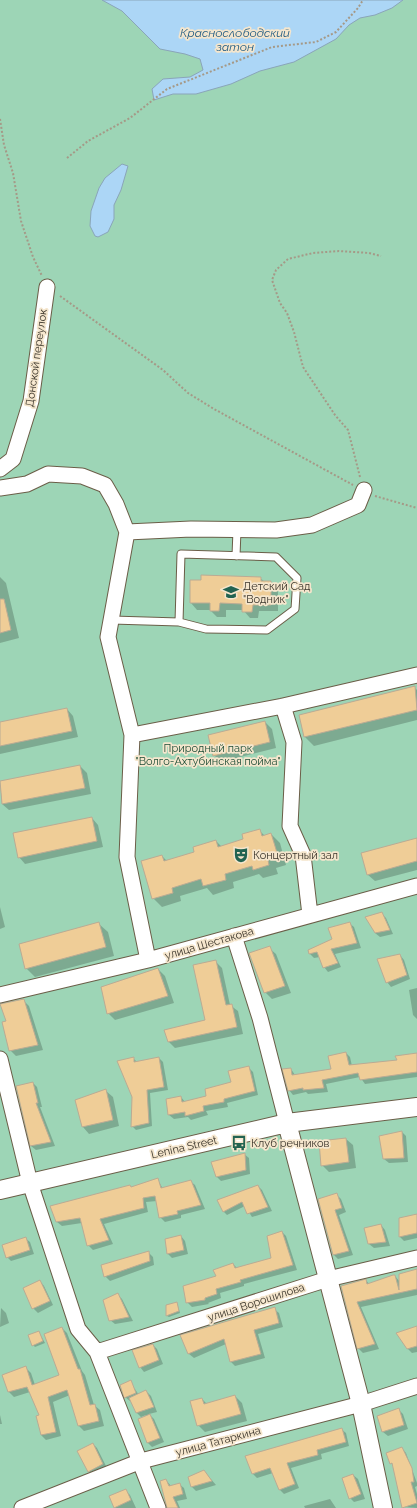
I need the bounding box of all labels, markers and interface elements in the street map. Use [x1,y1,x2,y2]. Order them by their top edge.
water label: Краснослободский затон [180,26,290,54]
street label: Донской переулок [23,308,50,408]
place label: Детский Сад "Водник" [243,580,311,606]
school or university icon: Детский Сад "Водник" [222,583,240,601]
park label: Природный парк "Волго-Ахтубинская пойма" [135,742,281,768]
theatre icon: Концертный зал [232,846,250,864]
place label: Концертный зал [253,849,338,862]
street label: улица Шестакова [163,925,255,962]
street label: Lenina Street [150,1134,219,1161]
bus stop icon: Клуб речников [230,1134,248,1152]
place label: Клуб речников [251,1137,330,1150]
street label: улица Ворошилова [206,1281,306,1324]
street label: улица Татаркина [174,1424,262,1459]

